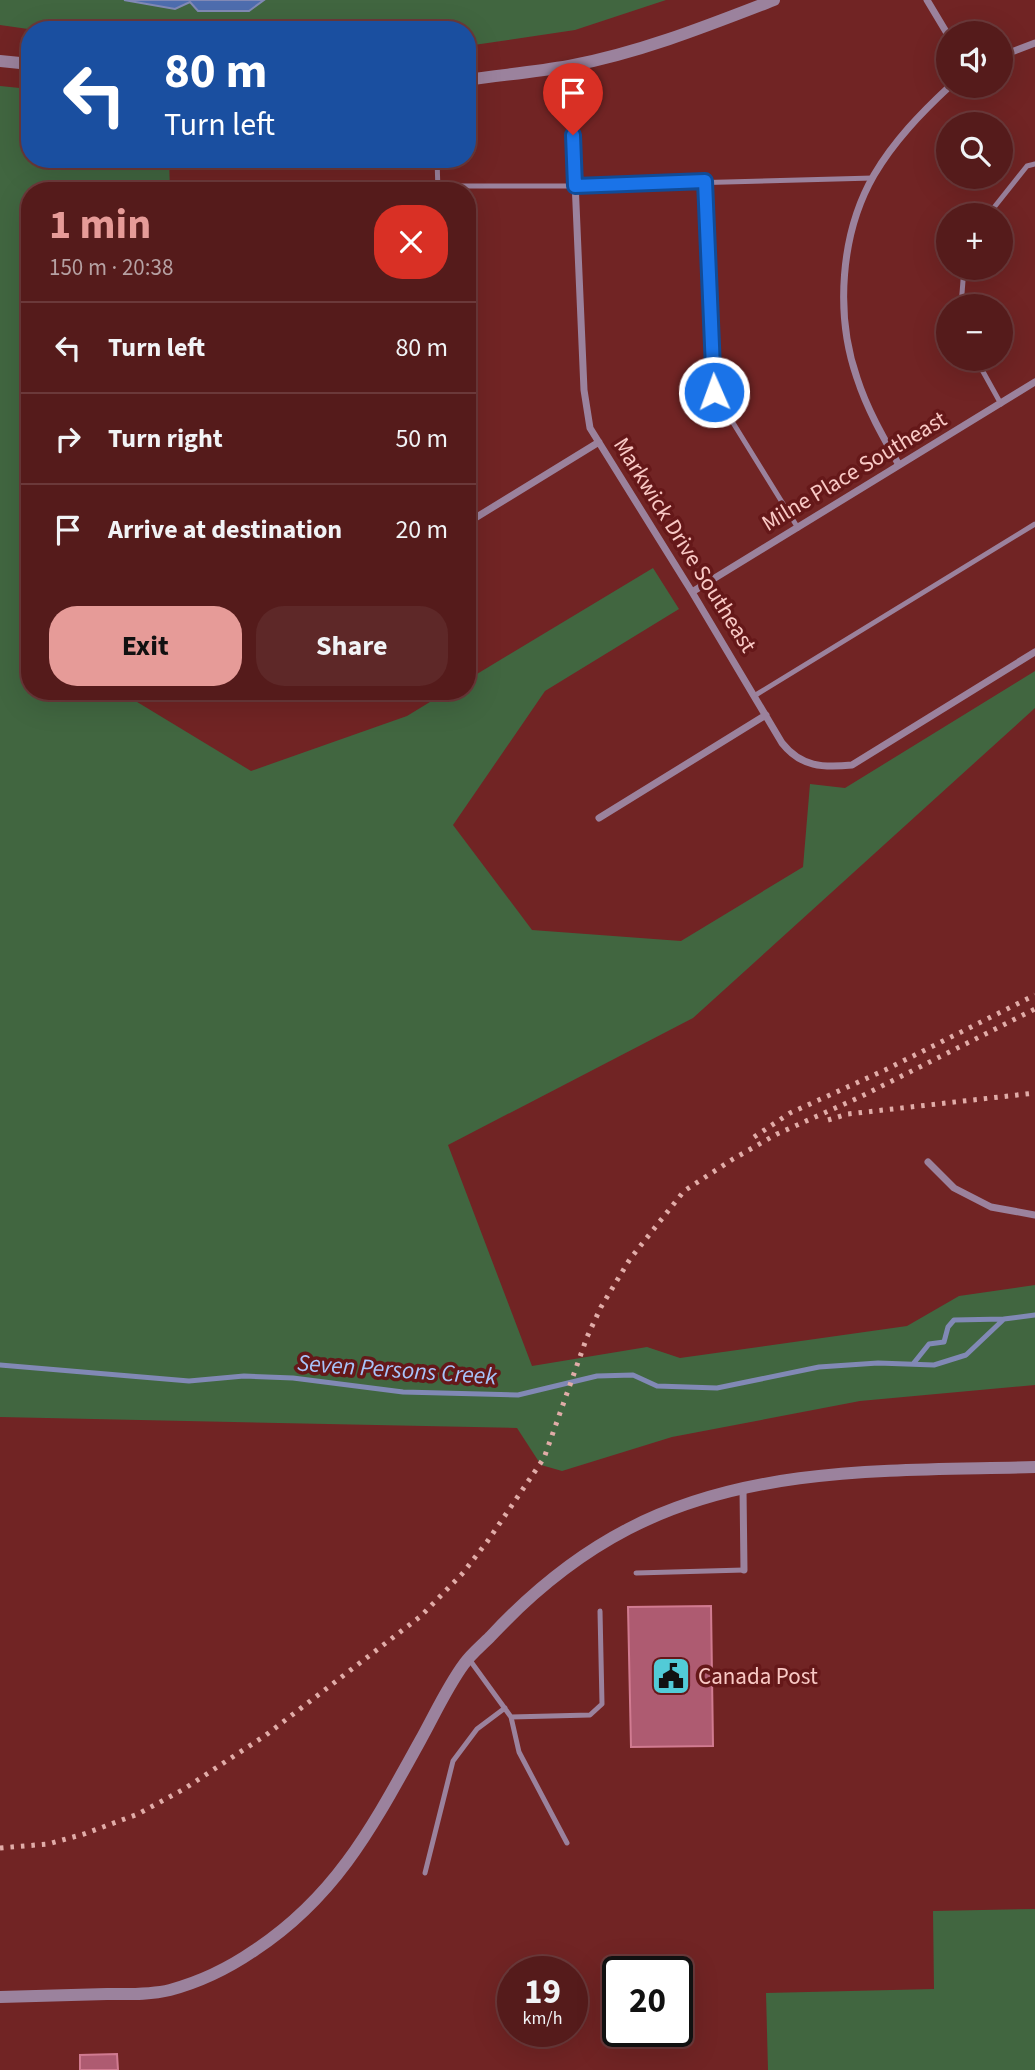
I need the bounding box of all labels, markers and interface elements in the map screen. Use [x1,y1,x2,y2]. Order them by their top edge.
map controls [936,21,1013,371]
button: sound [936,21,1013,98]
text: 80 m [164,37,268,107]
icon: left [49,49,140,140]
pin [543,63,603,135]
icon: arrive [554,74,592,112]
text: Turn left [164,102,275,148]
button: search [936,112,1013,189]
text: 1 min [49,195,151,255]
button: + [936,203,1013,280]
button: close [374,205,448,279]
text: 150 m · 20:38 [49,251,173,284]
button: − [936,294,1013,371]
icon: left [49,329,87,367]
text: Turn left [108,329,205,366]
text: 80 m [395,329,448,366]
position arrow [677,355,751,429]
street label: Milne Place Southeast [755,403,953,539]
icon: right [49,420,87,458]
text: Turn right [108,420,223,457]
text: 50 m [395,420,448,457]
street label: Markwick Drive Southeast [605,431,765,659]
icon: arrive [49,511,87,549]
text: Arrive at destination [108,511,342,548]
text: 20 m [395,511,448,548]
button: Exit [49,606,242,686]
button: Share [256,606,448,686]
water label: Seven Persons Creek [296,1346,499,1394]
public building icon: Canada Post [650,1655,692,1697]
place label: Canada Post [698,1660,818,1693]
speed limit sign: 20 [602,1956,693,2047]
text: 19 [524,1967,561,2017]
text: km/h [523,2006,562,2031]

